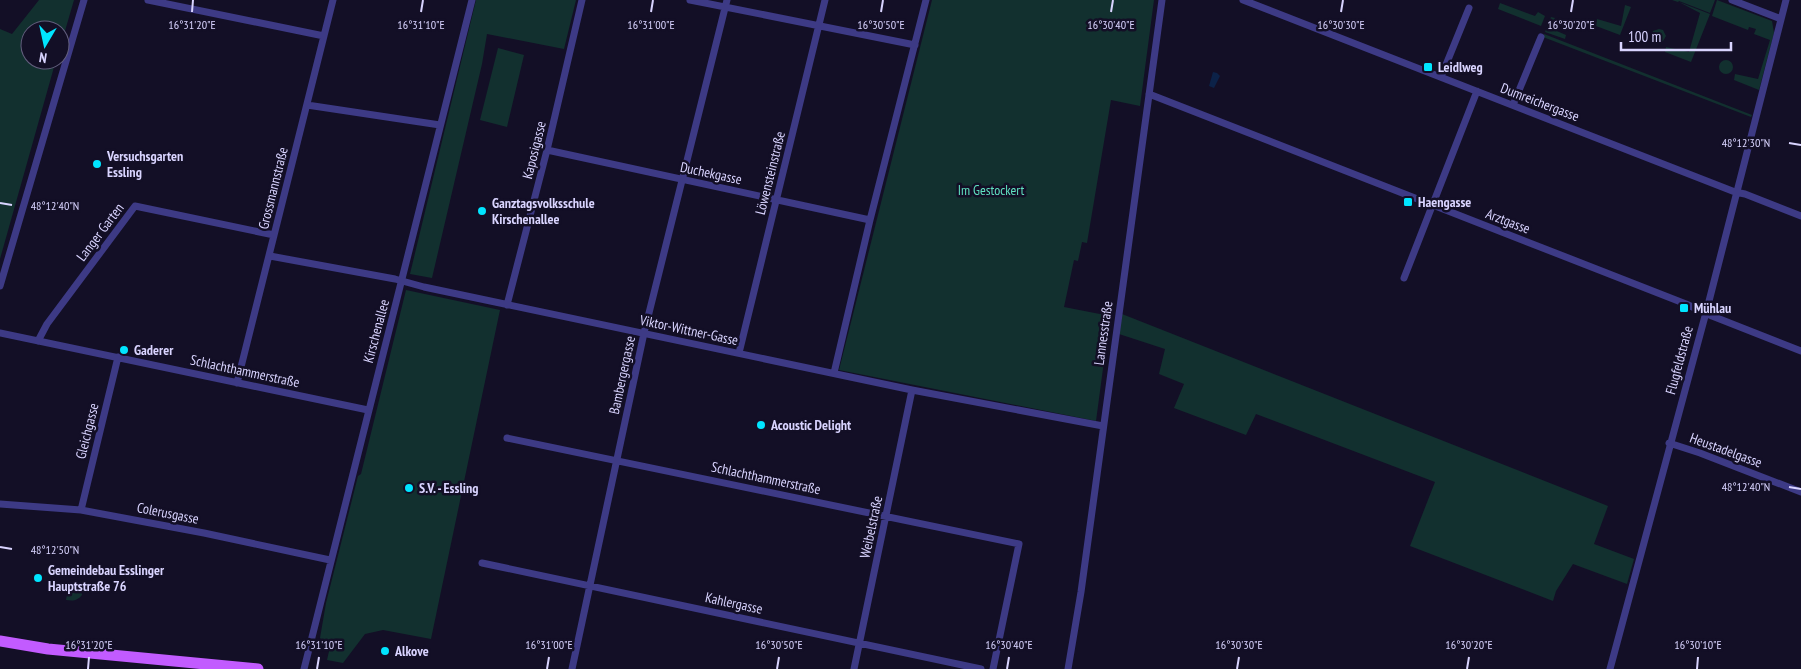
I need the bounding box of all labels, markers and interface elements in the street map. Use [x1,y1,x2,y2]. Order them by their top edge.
text: 16°31'20"E [168,17,216,32]
text: 16°31'10"E [397,17,445,32]
text: 16°31'00"E [627,17,675,32]
text: 16°30'50"E [857,17,905,32]
text: 16°30'40"E [1087,17,1135,32]
text: 16°30'30"E [1317,17,1365,32]
text: 16°30'20"E [1547,17,1595,32]
north arrow [20,20,70,70]
scale bar [1621,20,1731,52]
text: 100 m [1628,27,1661,46]
text: N [38,48,48,67]
place label: Leidlweg [1438,58,1483,76]
marker: Leidlweg [1422,61,1434,73]
street label: Dumreichergasse [1498,79,1582,125]
street label: Kaposigasse [518,119,550,181]
street label: Löwensteinstraße [751,129,789,217]
text: 48°12'30"N [1722,135,1770,150]
street label: Grossmannstraße [254,145,292,231]
place label: Versuchsgarten Essling [106,147,183,181]
marker: Versuchsgarten Essling [91,158,103,170]
street label: Duchekgasse [679,158,744,188]
park label: Im Gestockert [958,181,1024,199]
place label: Haengasse [1418,193,1471,211]
place label: Ganztagsvolksschule Kirschenallee [492,194,595,228]
marker: Haengasse [1402,196,1414,208]
text: 48°12'40"N [31,198,79,213]
street label: Langer Garten [72,199,128,265]
street label: Arztgasse [1483,204,1533,238]
marker: Ganztagsvolksschule Kirschenallee [476,205,488,217]
street label: Kirschenallee [359,297,393,365]
place label: Mühlau [1694,299,1731,317]
street label: Lannesstraße [1090,300,1116,366]
marker: Mühlau [1678,302,1690,314]
street label: Viktor-Wittner-Gasse [637,311,740,349]
street label: Flugfeldstraße [1661,323,1697,396]
street label: Bambergergasse [605,334,639,416]
place label: Gaderer [134,341,174,359]
marker: Gaderer [118,344,130,356]
street label: Schlachthammerstraße [189,351,301,391]
street label: Gleichgasse [71,401,103,461]
place label: Acoustic Delight [770,416,851,434]
marker: Acoustic Delight [755,419,767,431]
street label: Heustadelgasse [1687,429,1765,471]
street label: Schlachthammerstraße [710,458,822,498]
place label: S.V. - Essling [419,479,478,497]
text: 48°12'40"N [1722,479,1770,494]
marker: S.V. - Essling [403,482,415,494]
street label: Weibelstraße [856,494,886,560]
street label: Colerusgasse [136,498,201,528]
text: 48°12'50"N [31,542,79,557]
place label: Gemeindebau Esslinger Hauptstraße 76 [48,561,165,595]
marker: Gemeindebau Esslinger Hauptstraße 76 [32,572,44,584]
street label: Kahlergasse [704,588,765,618]
text: 16°31'20"E [65,637,113,652]
text: 16°31'10"E [295,637,343,652]
text: 16°31'00"E [525,637,573,652]
text: 16°30'50"E [755,637,803,652]
text: 16°30'40"E [985,637,1033,652]
text: 16°30'30"E [1215,637,1263,652]
text: 16°30'20"E [1445,637,1493,652]
text: 16°30'10"E [1674,637,1722,652]
place label: Alkove [394,642,429,660]
marker: Alkove [379,645,391,657]

